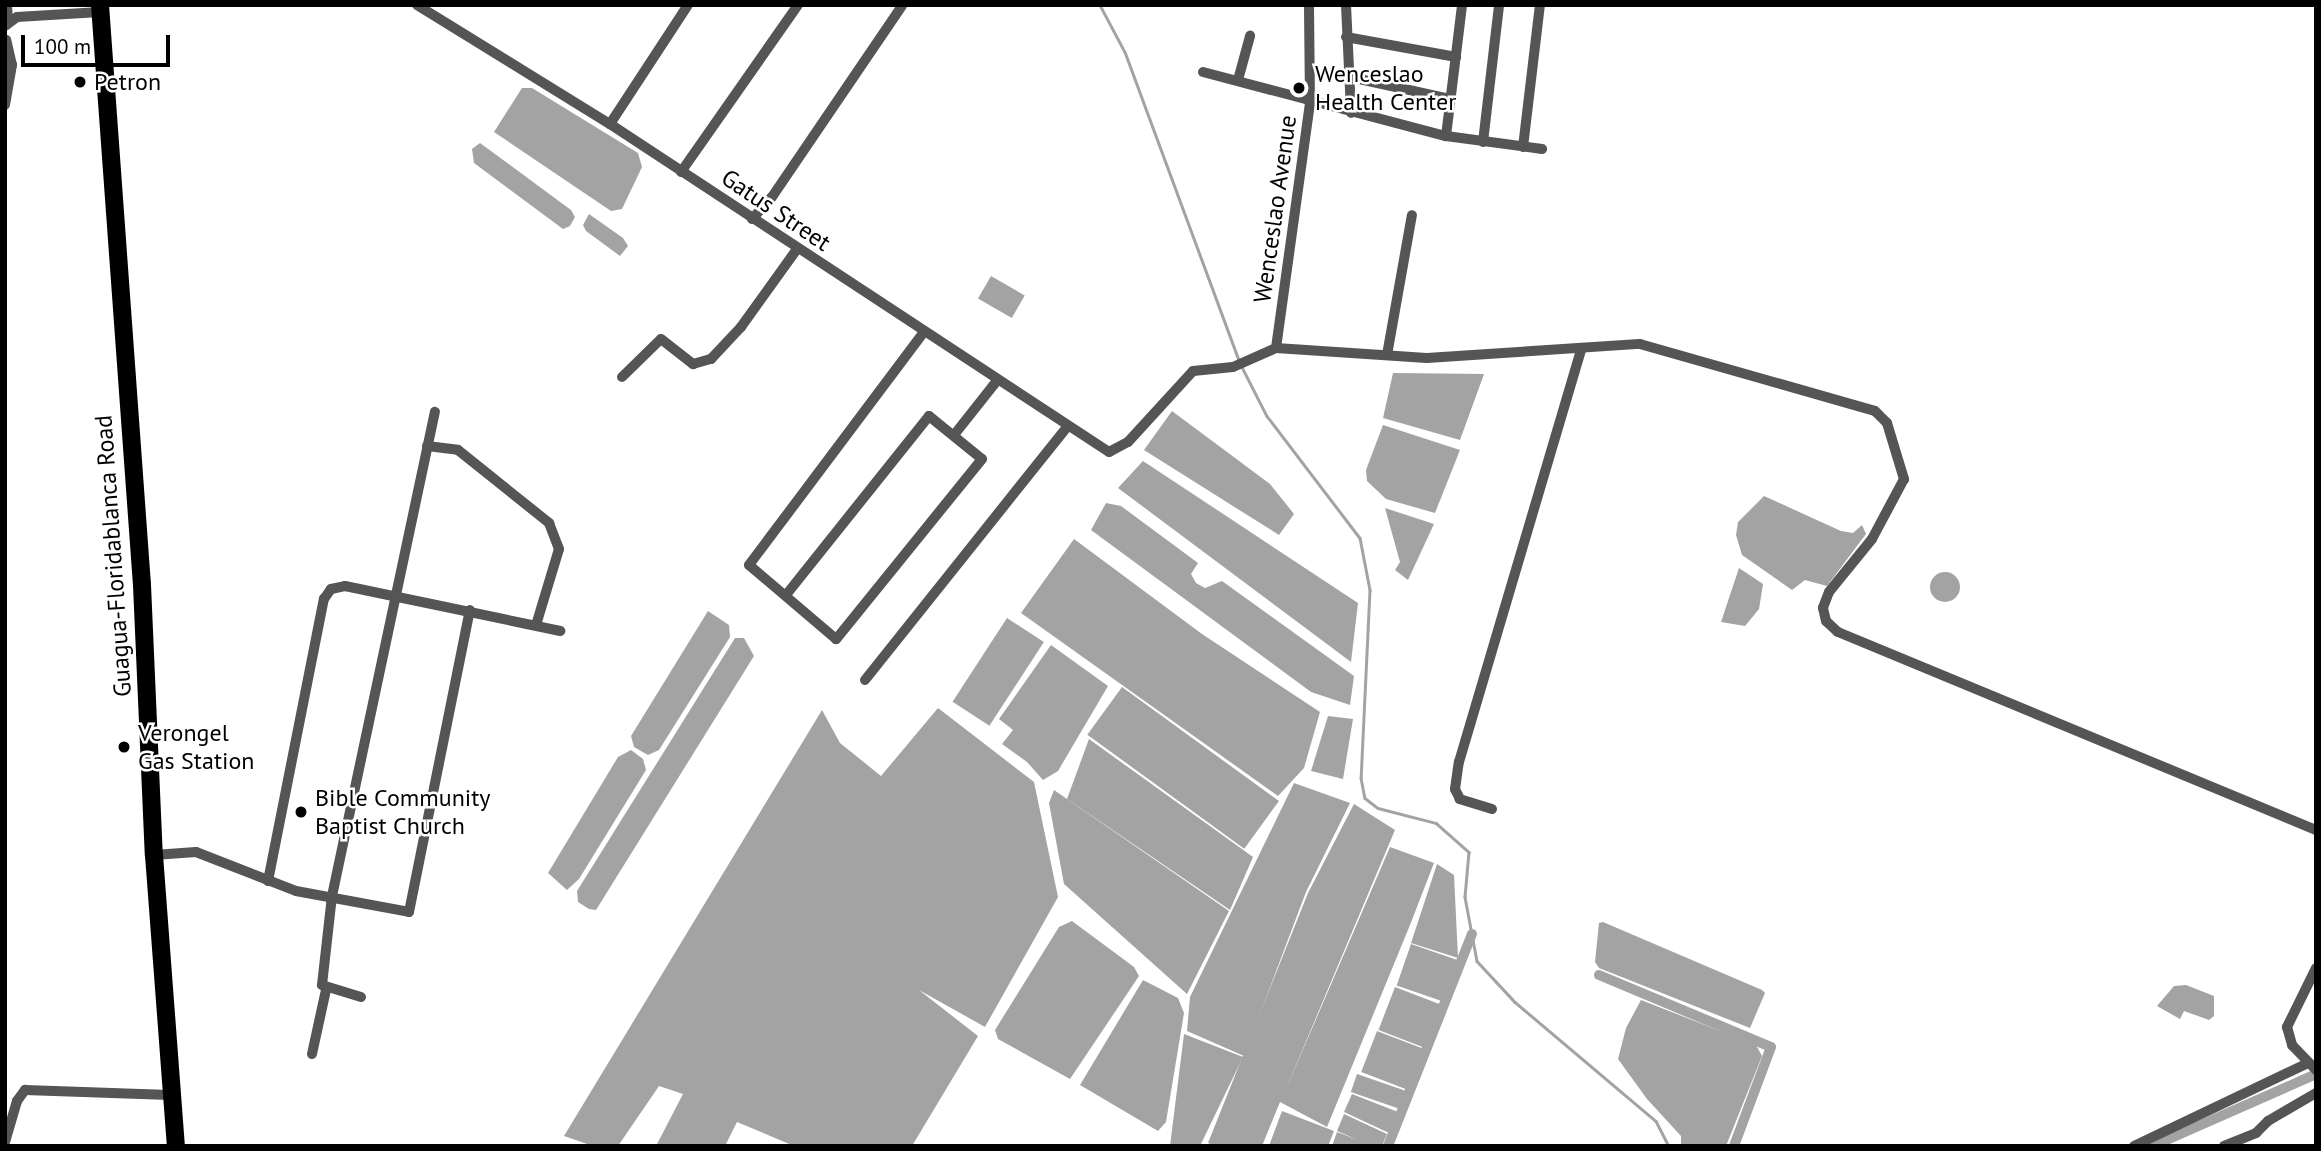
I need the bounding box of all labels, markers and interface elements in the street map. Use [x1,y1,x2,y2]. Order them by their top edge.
scale bar [24,21,173,65]
text: 100 m [34,33,91,60]
place label: Wenceslao Health Center [1315,60,1456,116]
place label: Petron [94,68,161,96]
marker: Petron [72,74,88,90]
marker: Wenceslao Health Center [1289,78,1309,98]
street label: Wenceslao Avenue [1248,113,1302,305]
street label: Gatus Street [716,163,836,257]
street label: Guagua-Floridablanca Road [89,414,137,698]
place label: Verongel Gas Station [138,719,254,775]
marker: Verongel Gas Station [116,739,132,755]
place label: Bible Community Baptist Church [315,784,491,840]
marker: Bible Community Baptist Church [293,804,309,820]

